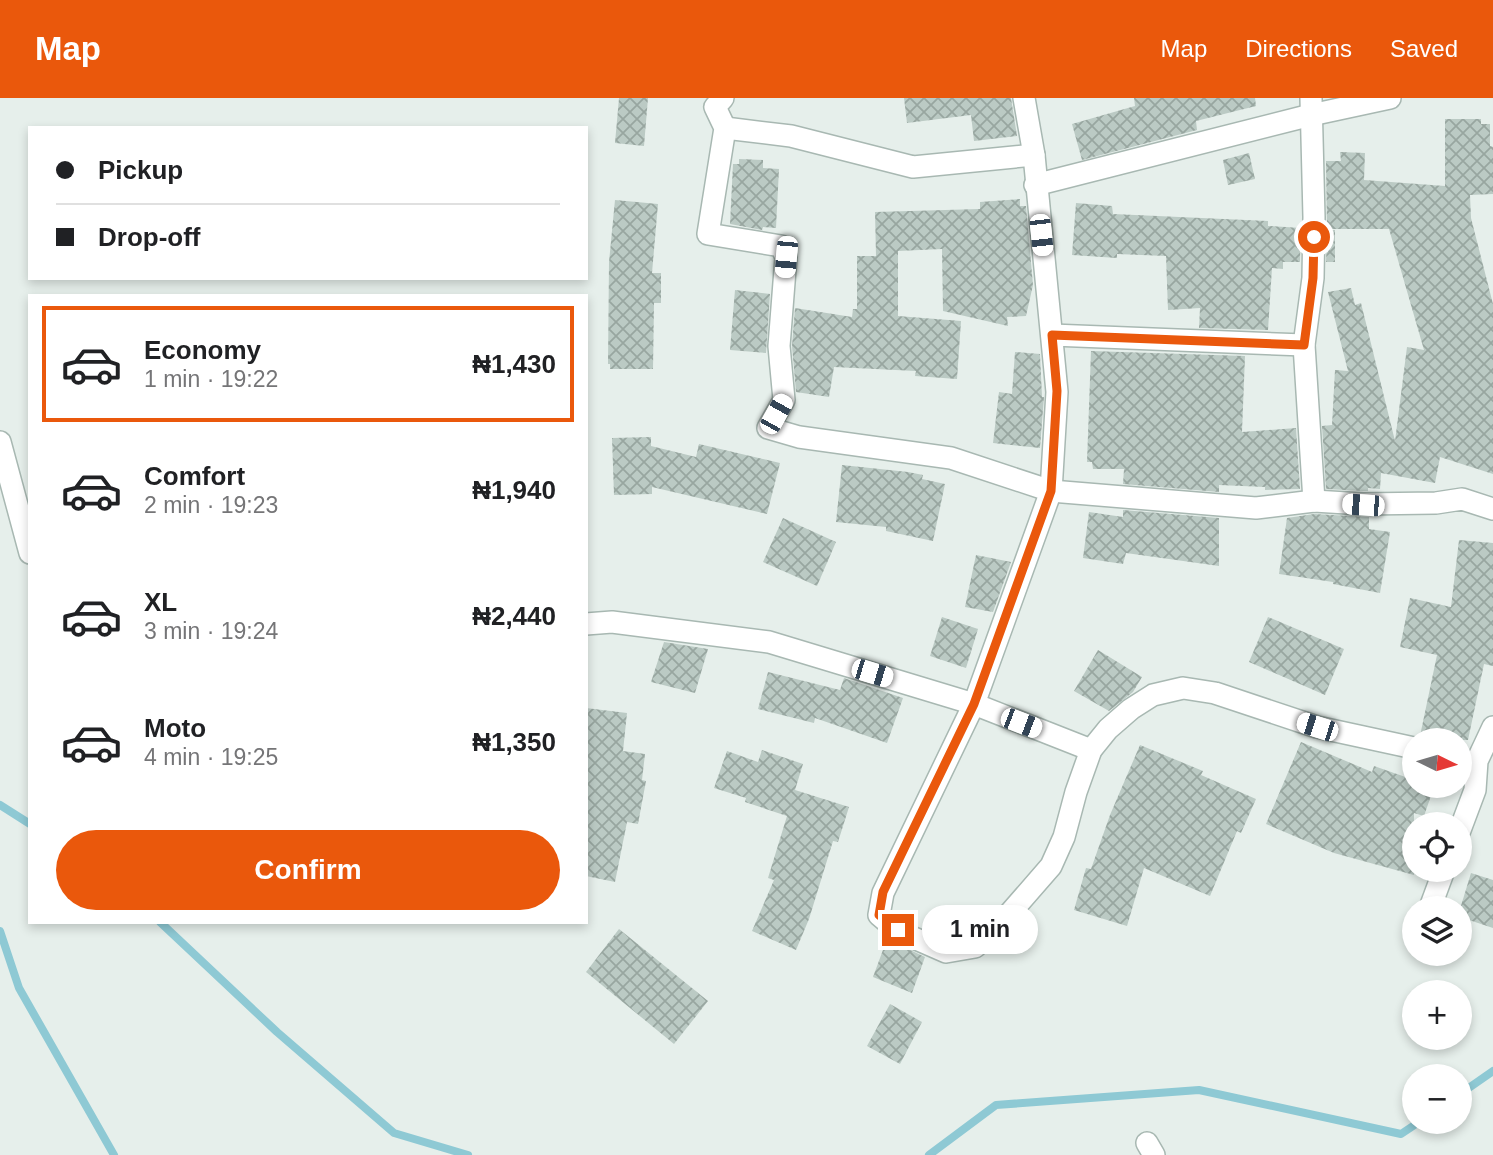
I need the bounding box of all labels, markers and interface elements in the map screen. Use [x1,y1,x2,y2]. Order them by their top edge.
text: Map [35,30,101,67]
text: Map [1161,35,1207,62]
text: Directions [1245,35,1352,62]
text: Saved [1390,35,1458,62]
text: Pickup [98,155,183,185]
car [1029,213,1054,257]
route start [1298,221,1330,253]
text: Drop-off [98,222,201,252]
car [774,235,799,279]
icon: car [60,333,123,396]
text: Economy [144,335,261,365]
text: ₦1,430 [472,349,556,379]
text: 1 min · 19:22 [144,366,278,392]
car [757,391,796,437]
icon: car [60,459,123,522]
text: Comfort [144,461,245,491]
text: ₦1,940 [472,475,556,505]
text: 2 min · 19:23 [144,492,278,518]
car [1342,493,1385,517]
icon: car [60,585,123,648]
text: XL [144,587,177,617]
text: ₦2,440 [472,601,556,631]
text: 3 min · 19:24 [144,618,278,644]
car [849,657,896,689]
car [998,706,1045,740]
icon: car [60,711,123,774]
car [1294,711,1341,743]
text: Moto [144,713,206,743]
text: ₦1,350 [472,727,556,757]
north arrow [1402,728,1472,798]
map controls [1402,728,1472,1134]
text: 4 min · 19:25 [144,744,278,770]
button: locate [1402,812,1472,882]
button: Confirm [56,830,560,910]
button: layers [1402,896,1472,966]
callout: 1 min [922,906,1038,954]
route end [882,914,914,946]
text: 1 min [950,916,1010,942]
button: + [1402,980,1472,1050]
button: − [1402,1064,1472,1134]

